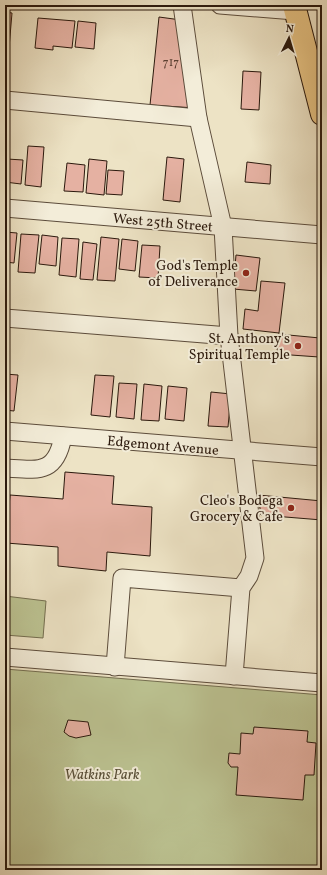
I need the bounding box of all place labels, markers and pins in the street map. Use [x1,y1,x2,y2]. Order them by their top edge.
place label: God's Temple of Deliverance [148,257,238,292]
marker: God's Temple of Deliverance [241,268,251,278]
place label: St. Anthony's Spiritual Temple [189,330,290,365]
marker: St. Anthony's Spiritual Temple [293,341,303,351]
place label: Cleo's Bodega Grocery & Cafe [190,492,283,527]
marker: Cleo's Bodega Grocery & Cafe [286,503,296,513]

